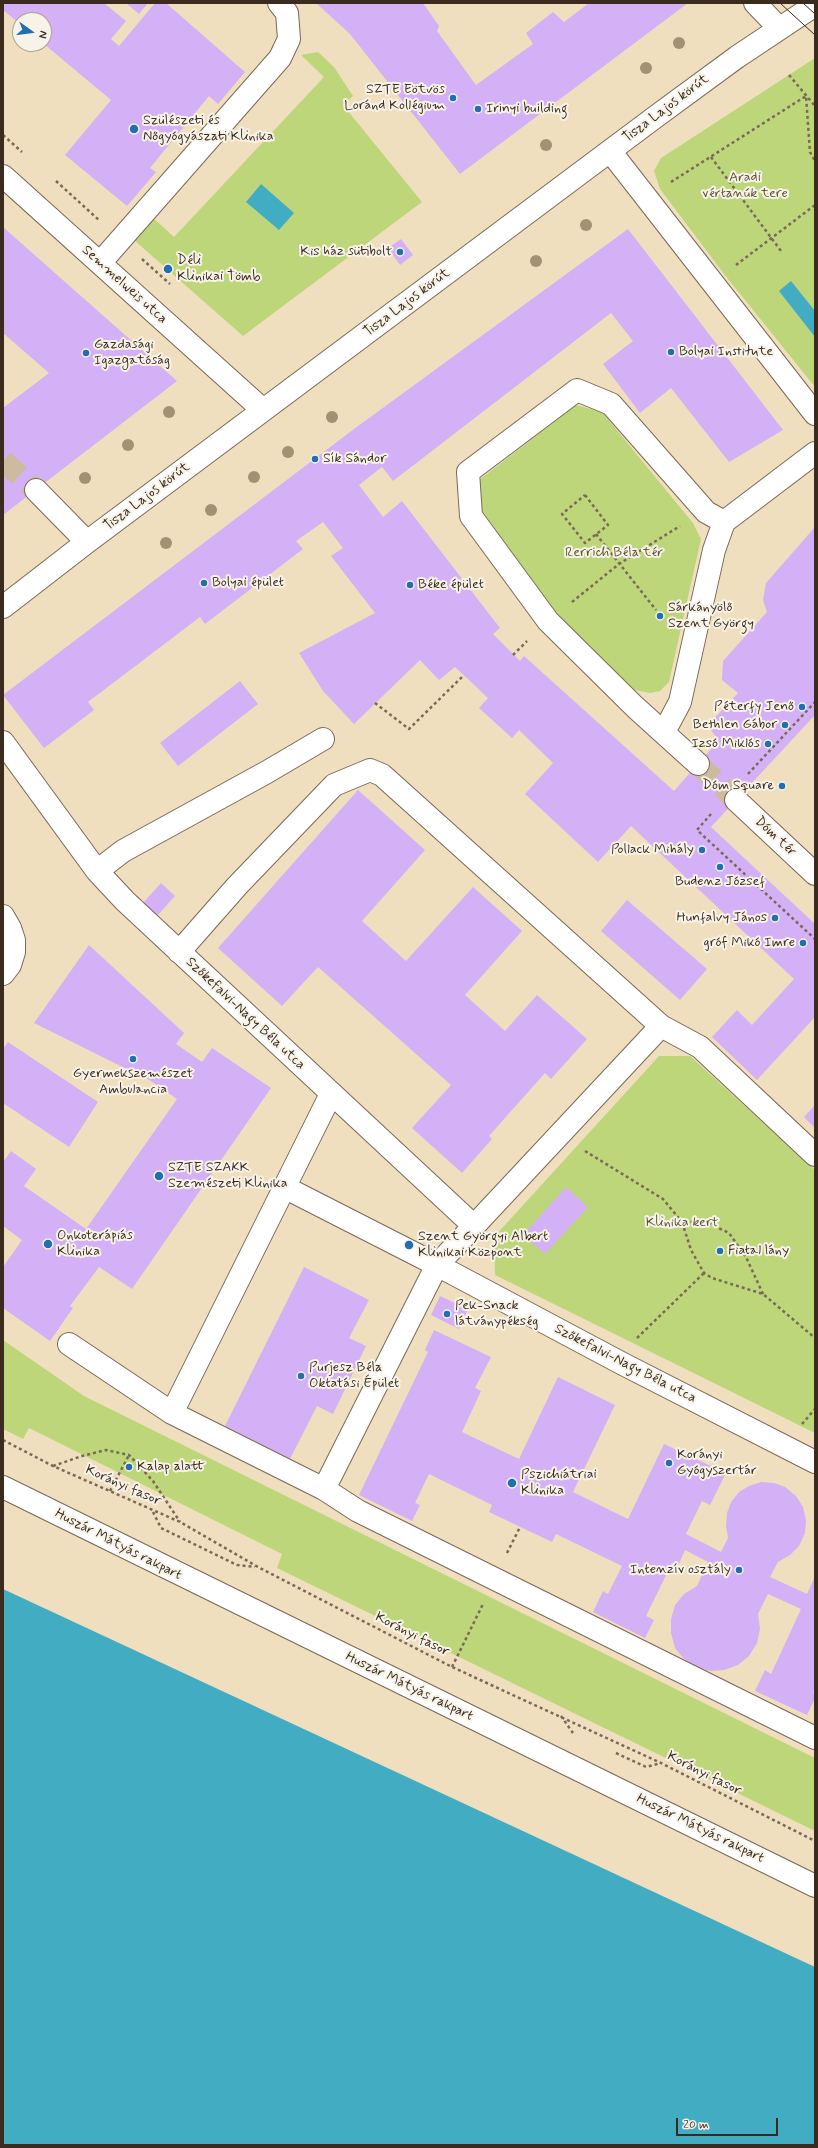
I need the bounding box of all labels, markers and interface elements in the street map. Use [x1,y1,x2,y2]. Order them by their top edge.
north arrow [12,12,52,52]
text: N [35,29,50,40]
street label: Tisza Lajos körút [620,71,712,147]
place label: SZTE Eötvös Loránd Kollégium [344,82,445,114]
marker: SZTE Eötvös Loránd Kollégium [448,93,458,103]
place label: Irinyi building [486,101,568,117]
marker: Irinyi building [473,104,483,114]
place label: Szülészeti és Nőgyógyászati Klinika [143,113,274,146]
marker: Szülészeti és Nőgyógyászati Klinika [128,123,140,135]
park label: Aradi vértanúk tere [702,170,788,202]
street label: Semmelweis utca [78,242,170,328]
place label: Kis ház sütibolt [300,244,392,260]
marker: Kis ház sütibolt [395,247,405,257]
place label: Déli Klinikai Tömb [177,253,261,286]
marker: Déli Klinikai Tömb [162,263,174,275]
street label: Tisza Lajos körút [361,265,453,341]
place label: Gazdasági Igazgatóság [94,337,170,370]
place label: Bolyai Institute [679,344,773,360]
marker: Bolyai Institute [666,347,676,357]
marker: Gazdasági Igazgatóság [81,348,91,358]
place label: Sík Sándor [323,451,386,467]
marker: Sík Sándor [310,454,320,464]
street label: Tisza Lajos körút [101,459,193,535]
park label: Rerrich Béla tér [565,545,663,561]
place label: Bolyai épület [212,575,284,591]
place label: Béke épület [418,577,484,593]
marker: Bolyai épület [199,578,209,588]
marker: Béke épület [405,580,415,590]
place label: Sárkányölő Szent György [668,600,754,632]
marker: Sárkányölő Szent György [655,611,665,621]
place label: Péterfy Jenő [714,699,794,715]
marker: Péterfy Jenő [797,702,807,712]
place label: Bethlen Gábor [693,717,777,733]
marker: Bethlen Gábor [780,720,790,730]
place label: Izsó Miklós [691,736,760,752]
marker: Izsó Miklós [763,739,773,749]
place label: Dóm Square [702,778,774,794]
marker: Dóm Square [777,781,787,791]
street label: Dóm tér [751,813,799,861]
place label: Pollack Mihály [611,842,694,858]
marker: Pollack Mihály [697,845,707,855]
marker: Budenz József [715,862,725,872]
place label: Budenz József [675,874,765,890]
place label: Hunfalvy János [677,910,767,926]
marker: Hunfalvy János [770,913,780,923]
place label: gróf Mikó Imre [704,935,795,951]
marker: gróf Mikó Imre [798,938,808,948]
street label: Szőkefalvi-Nagy Béla utca [182,954,308,1074]
marker: Gyermekszemészet Ambulancia [128,1054,138,1064]
place label: Gyermekszemészet Ambulancia [73,1066,193,1098]
place label: SZTE SZAKK Szemészeti Klinika [168,1160,287,1192]
marker: SZTE SZAKK Szemészeti Klinika [153,1170,165,1182]
park label: Klinika kert [646,1215,718,1231]
place label: Onkoterápiás Klinika [57,1228,133,1260]
place label: Szent Györgyi Albert Klinikai Központ [418,1229,548,1262]
marker: Onkoterápiás Klinika [42,1238,54,1250]
marker: Szent Györgyi Albert Klinikai Központ [403,1239,415,1251]
place label: Fiatal lány [728,1243,789,1259]
marker: Fiatal lány [715,1246,725,1256]
place label: Pek-Snack látványpékség [455,1298,538,1330]
marker: Pek-Snack látványpékség [442,1309,452,1319]
street label: Szőkefalvi-Nagy Béla utca [551,1321,699,1407]
place label: Purjesz Béla Oktatási Épület [309,1360,399,1392]
marker: Purjesz Béla Oktatási Épület [296,1371,306,1381]
place label: Korányi Gyógyszertár [677,1447,757,1480]
marker: Korányi Gyógyszertár [664,1458,674,1468]
place label: Kalap alatt [137,1459,205,1475]
street label: Korányi fasor [83,1462,163,1510]
marker: Kalap alatt [124,1462,134,1472]
place label: Pszichiátriai Klinika [521,1467,597,1500]
marker: Pszichiátriai Klinika [506,1477,518,1489]
street label: Huszár Mátyás rakpart [52,1506,184,1584]
place label: Intenzív osztály [630,1562,731,1578]
marker: Intenzív osztály [734,1565,744,1575]
street label: Korányi fasor [372,1609,452,1661]
street label: Huszár Mátyás rakpart [342,1649,476,1725]
street label: Korányi fasor [664,1748,744,1800]
street label: Huszár Mátyás rakpart [633,1791,767,1867]
scale bar [678,2110,780,2136]
text: 20 m [683,2117,709,2133]

